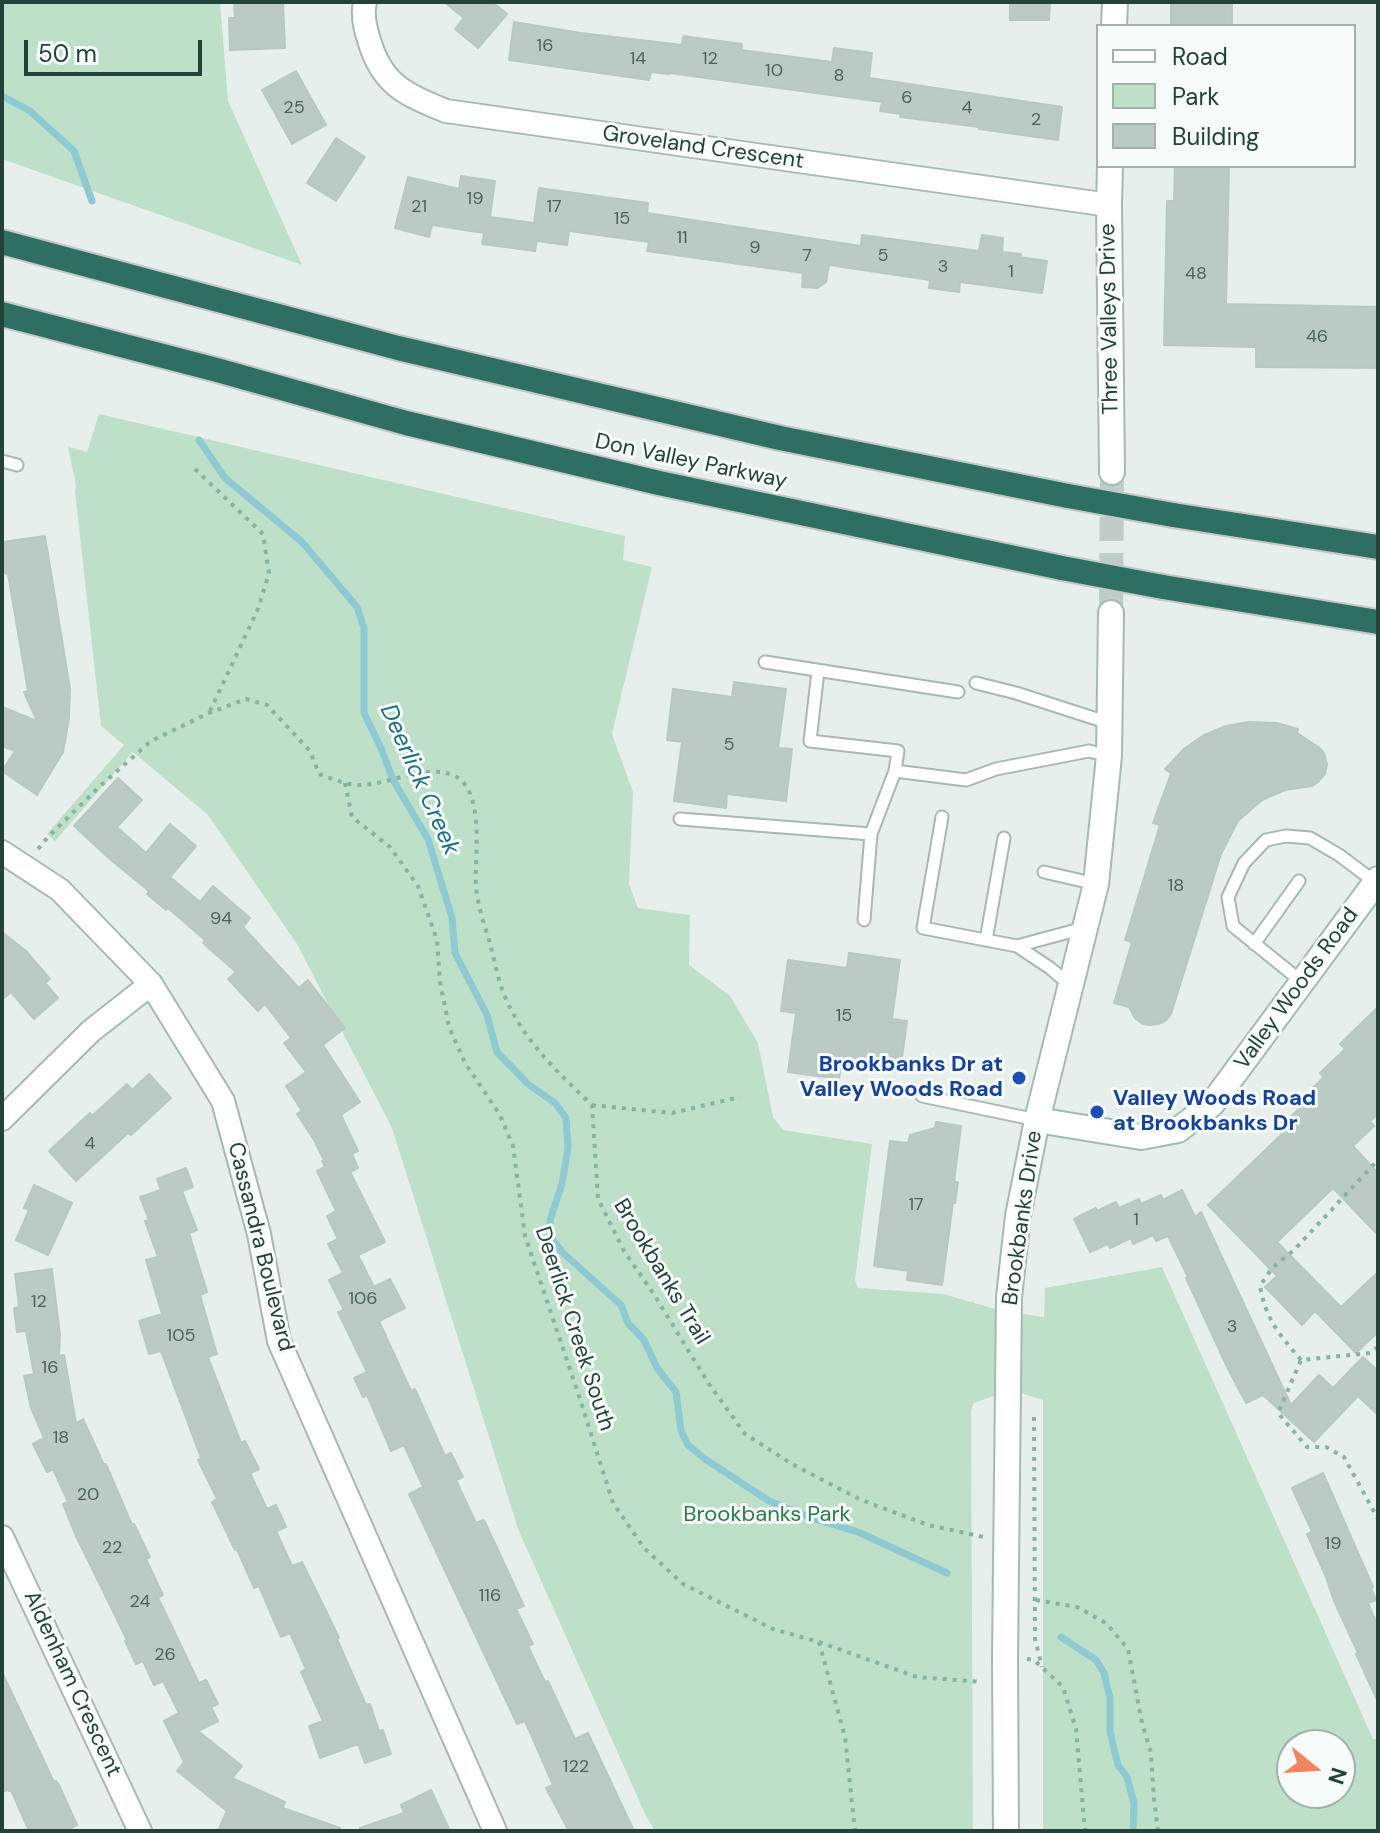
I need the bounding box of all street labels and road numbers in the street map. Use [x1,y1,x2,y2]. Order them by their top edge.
street label: Groveland Crescent [601,121,805,175]
street label: Three Valleys Drive [1095,223,1125,415]
street label: Don Valley Parkway [593,429,789,495]
street label: Valley Woods Road [1229,903,1365,1075]
street label: Brookbanks Drive [998,1129,1048,1307]
street label: Cassandra Boulevard [221,1140,299,1354]
street label: Brookbanks Trail [607,1194,715,1350]
street label: Deerlick Creek South [529,1224,619,1434]
street label: Aldenham Crescent [17,1587,127,1781]

